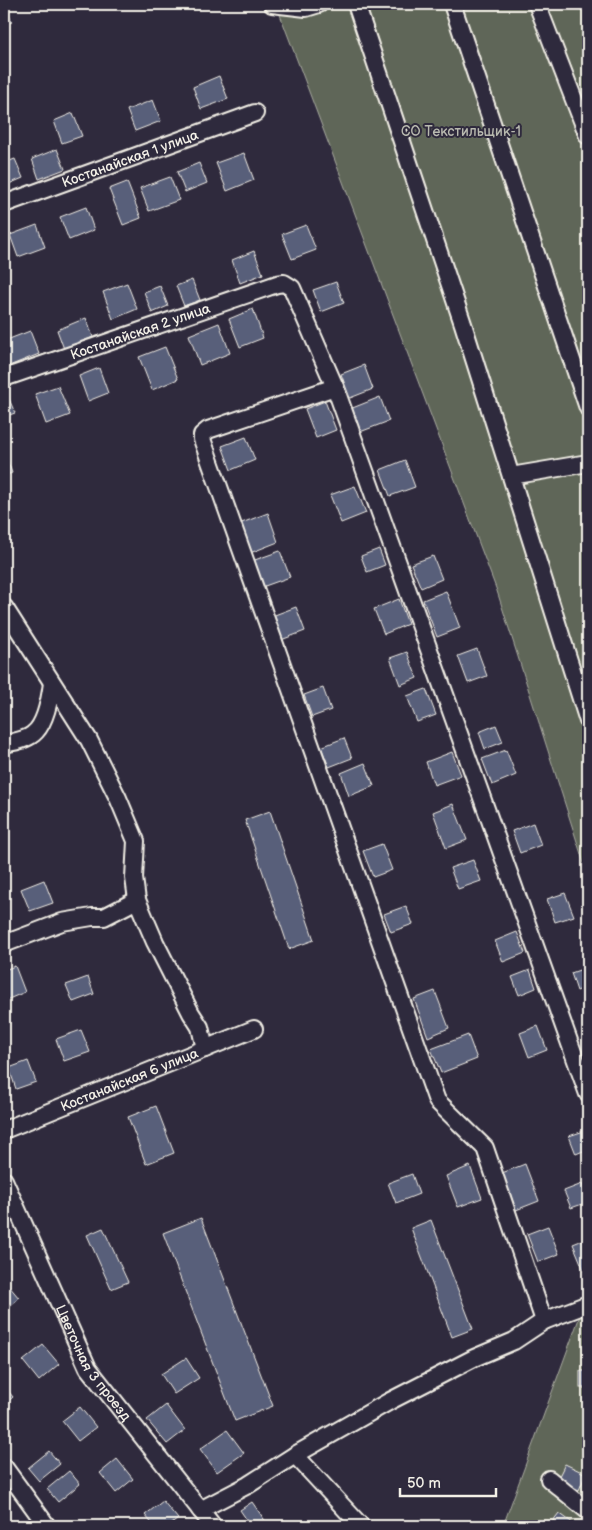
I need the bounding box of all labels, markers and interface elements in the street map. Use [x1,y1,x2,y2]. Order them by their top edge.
park label: СО Текстильщик-1 [401,123,521,140]
street label: Костанайская 1 улица [60,126,201,191]
street label: Костанайская 2 улица [68,299,213,364]
street label: Костанайская 6 улица [58,1044,201,1115]
street label: Цветочная 3 проезд [52,1302,135,1425]
scale bar [400,1465,496,1497]
text: 50 m [407,1474,441,1493]

